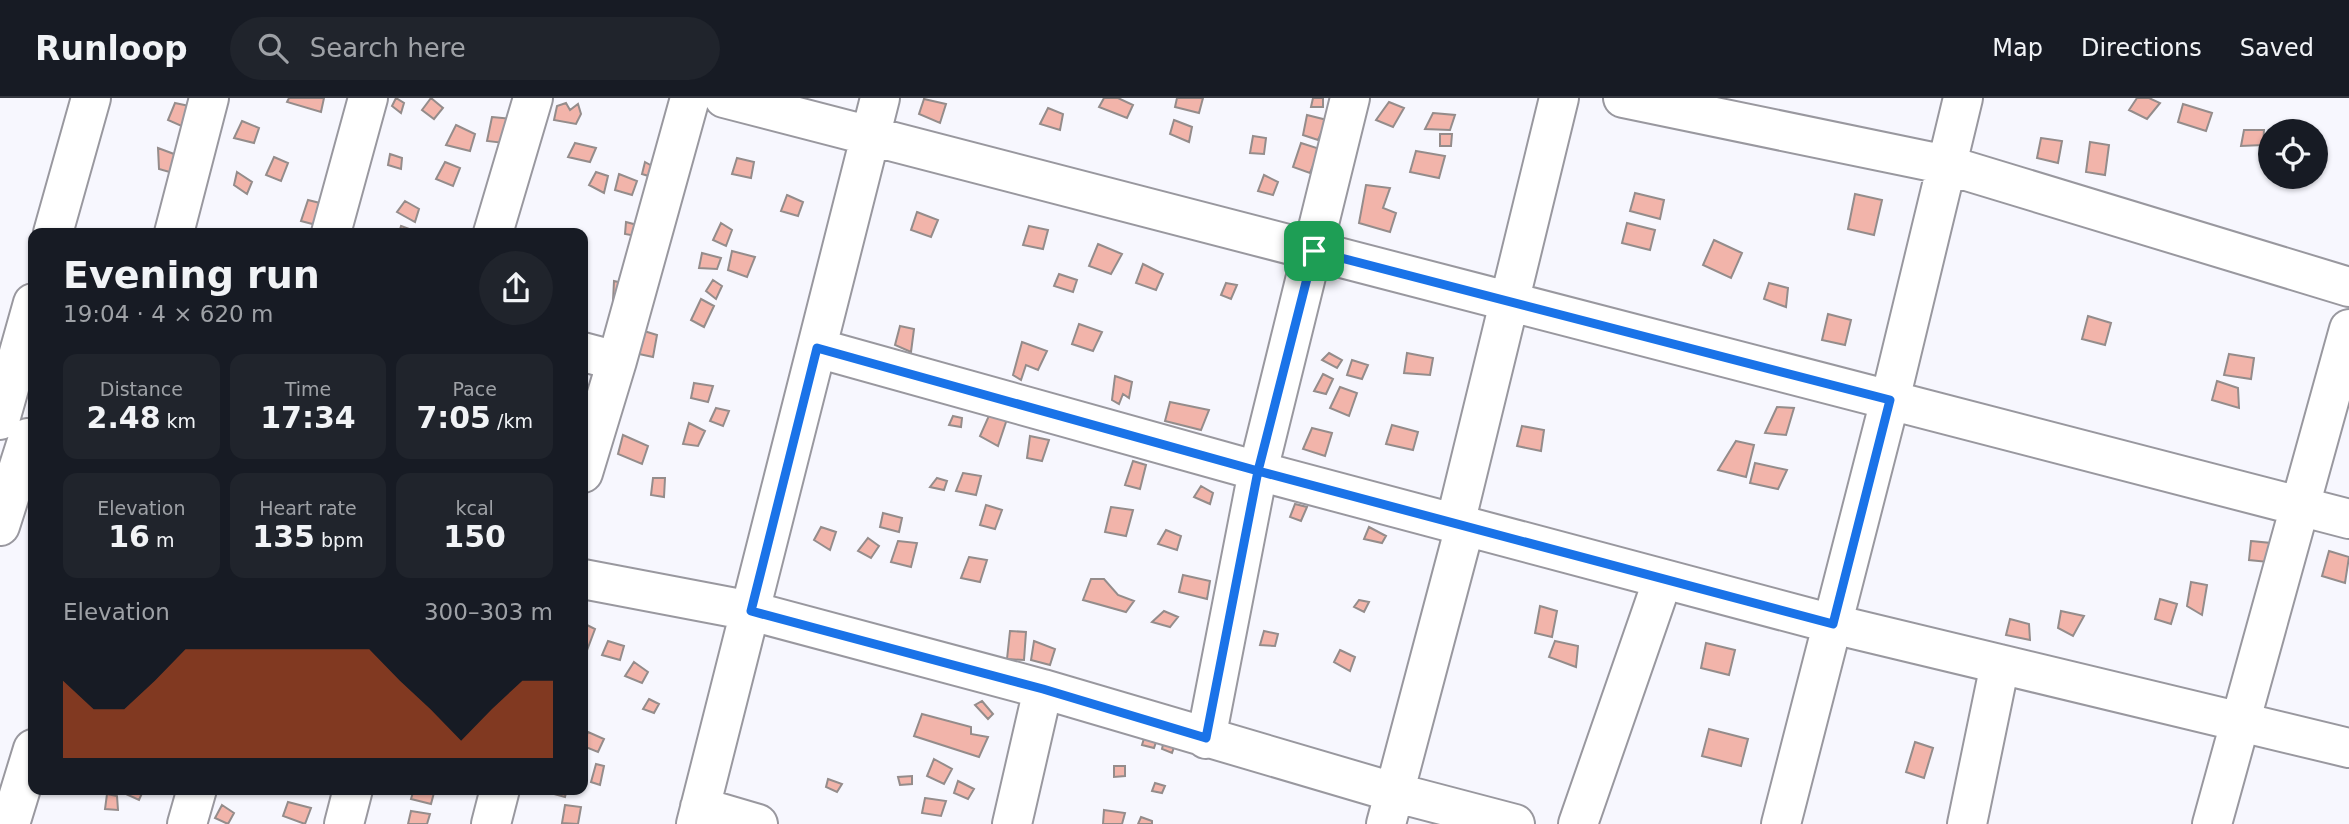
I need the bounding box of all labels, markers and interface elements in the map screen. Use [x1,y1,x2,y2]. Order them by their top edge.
search box [230,17,720,80]
text: Runloop [35,29,188,68]
icon: search [254,29,292,67]
text: Search here [310,33,466,63]
text: Map [1992,34,2043,62]
text: Directions [2081,34,2202,62]
text: Saved [2240,34,2314,62]
map controls [2258,119,2328,189]
button: locate [2258,119,2328,189]
pin [1284,221,1344,281]
icon: arrive [1295,232,1333,270]
button: share [479,251,553,325]
text: Evening run [63,253,320,297]
text: 19:04 · 4 × 620 m [63,301,273,327]
text: Distance [100,378,183,400]
text: Time [285,378,331,400]
text: Pace [452,378,497,400]
text: 2.48 [87,400,161,435]
text: 17:34 [260,400,356,435]
text: 7:05 [416,400,491,435]
text: km [161,410,196,432]
text: /km [491,410,533,432]
text: Elevation [97,497,185,519]
text: Heart rate [259,497,357,519]
text: kcal [455,497,494,519]
text: 16 [108,519,150,554]
text: 135 [252,519,315,554]
text: 150 [443,519,506,554]
text: m [150,529,174,551]
text: bpm [315,529,364,551]
text: Elevation [63,599,170,625]
text: 300–303 m [424,599,553,625]

